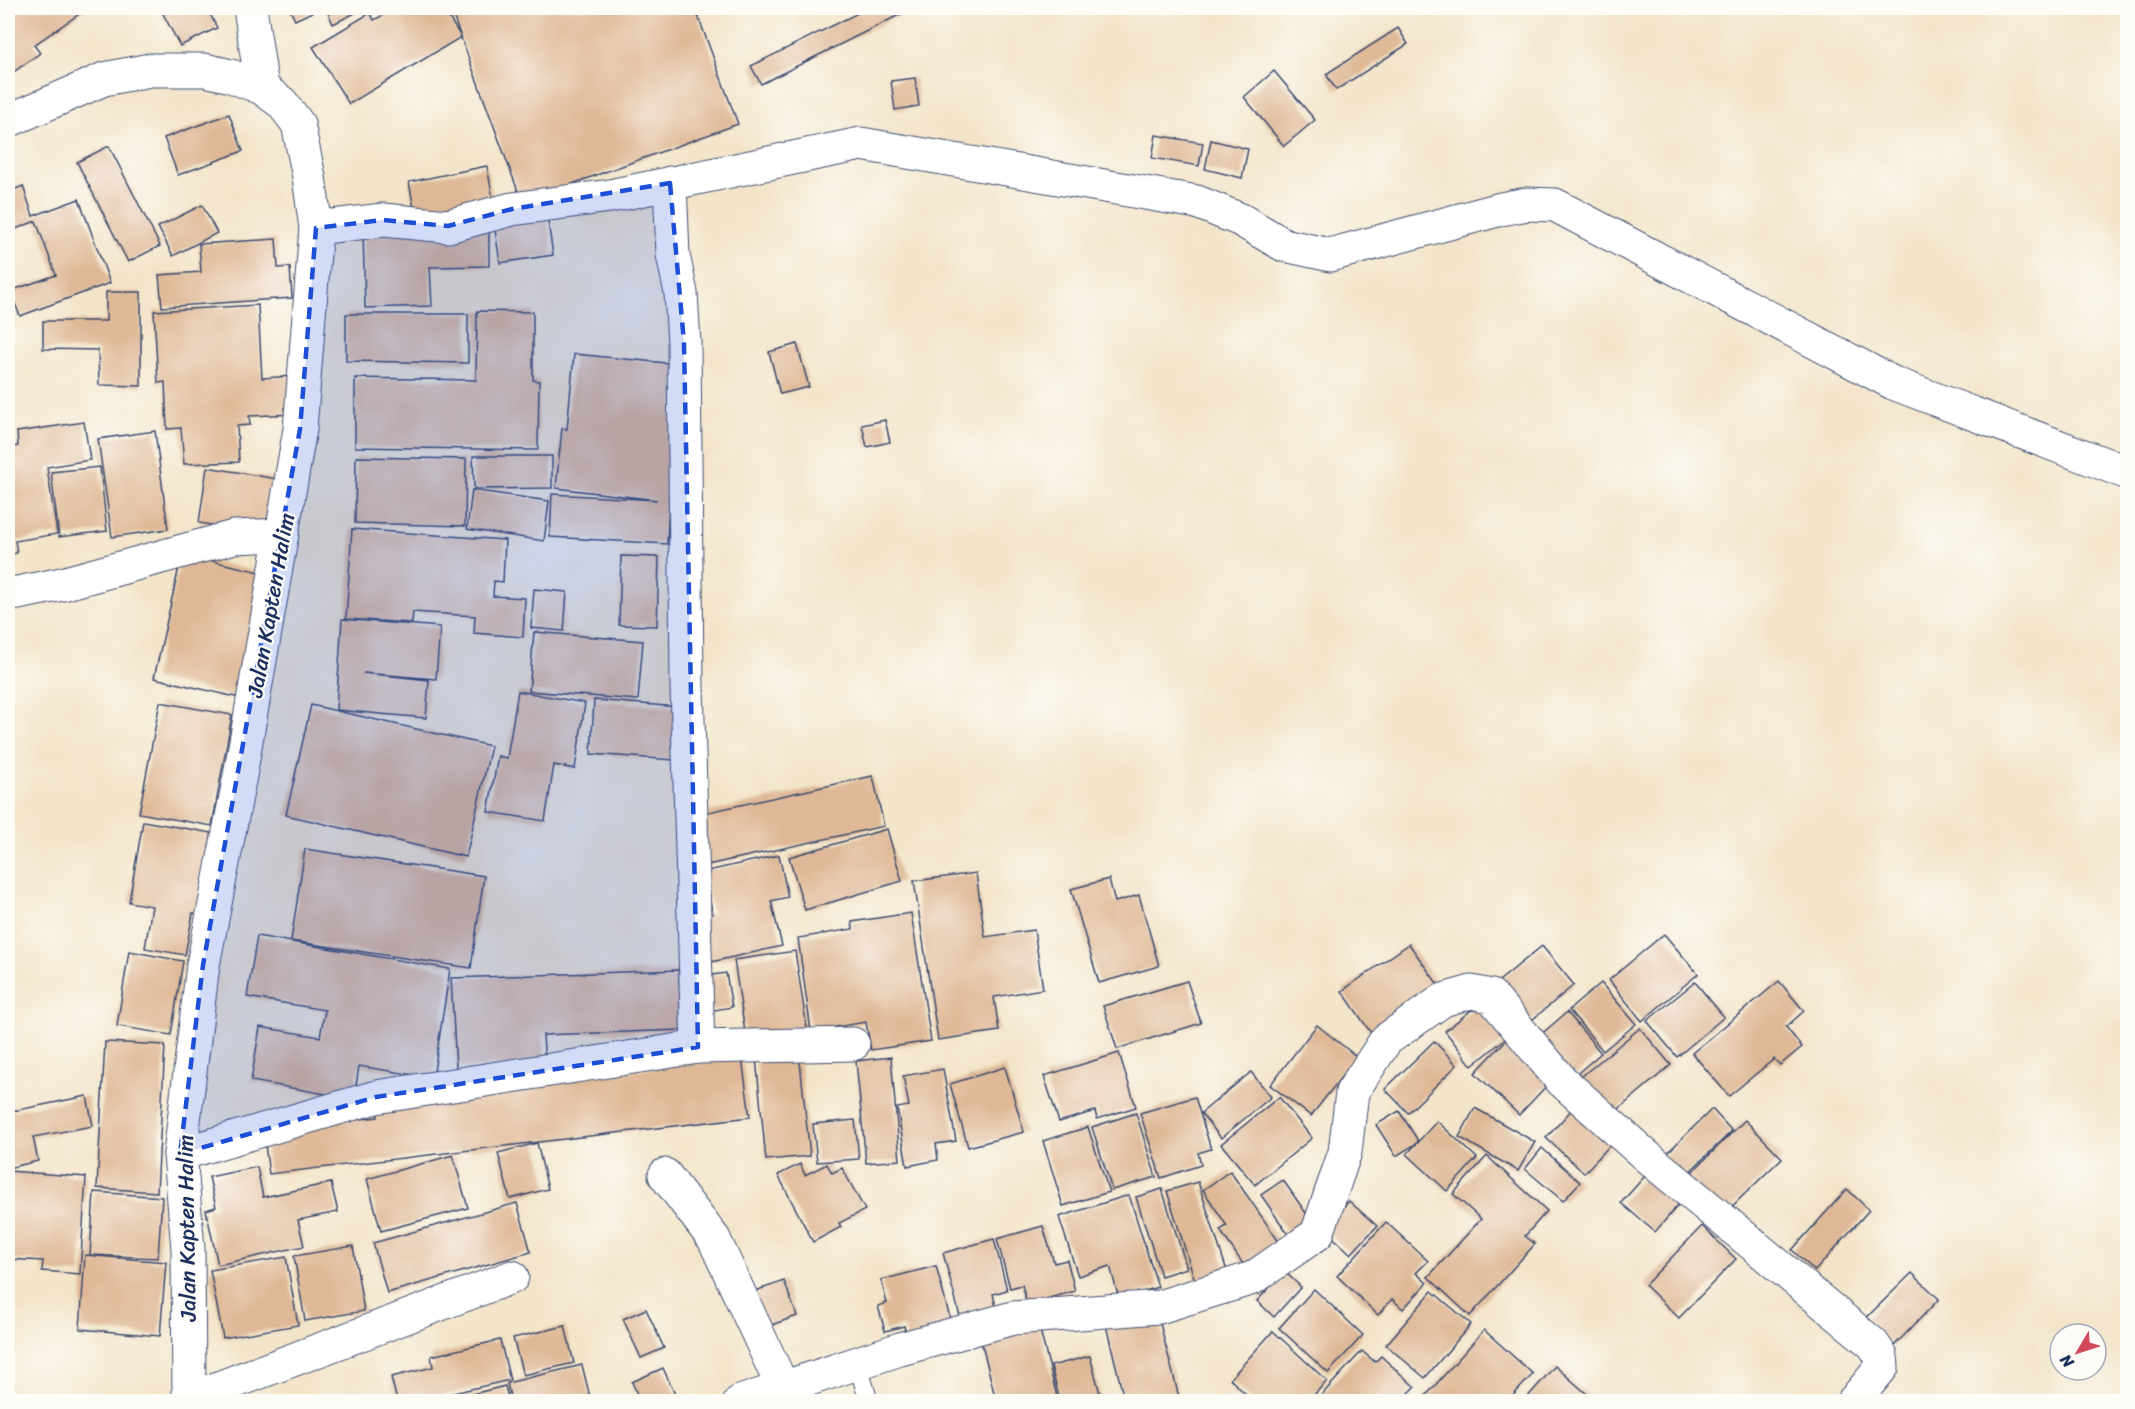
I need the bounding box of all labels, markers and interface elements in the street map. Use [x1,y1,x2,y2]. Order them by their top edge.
street label: Jalan Kapten Halim [235,510,306,701]
street label: Jalan Kapten Halim [165,1134,208,1323]
north arrow [2048,1322,2108,1382]
text: N [2051,1347,2082,1375]

